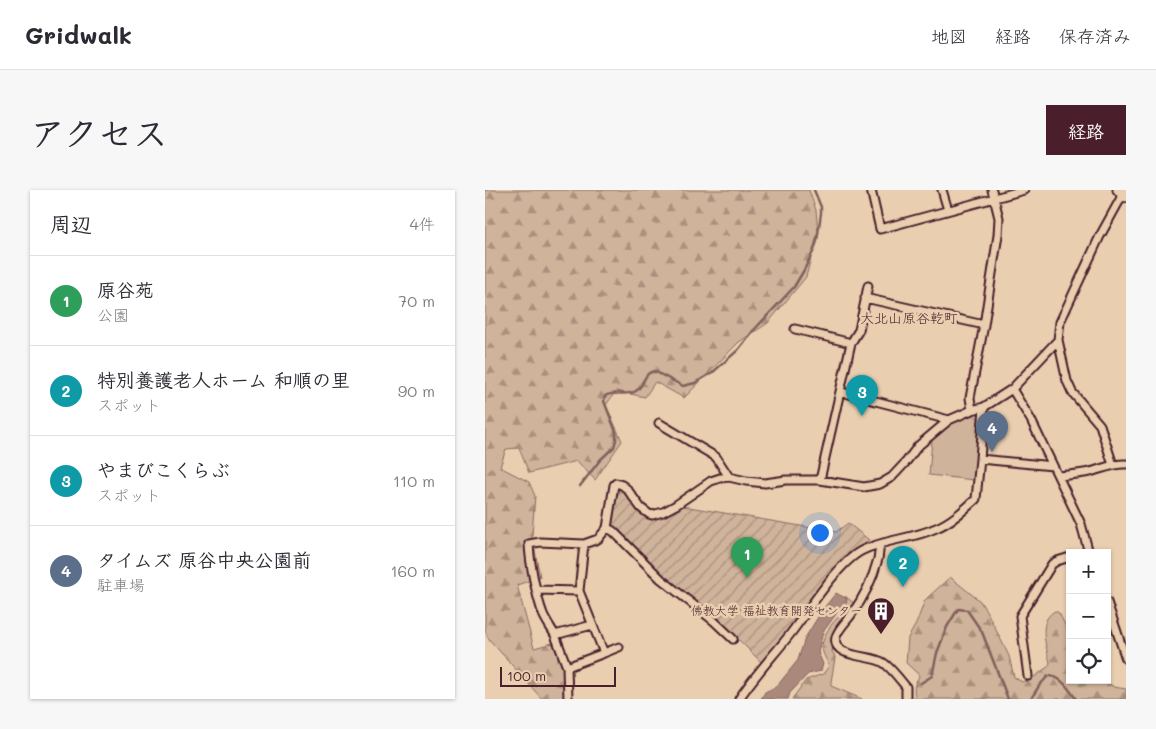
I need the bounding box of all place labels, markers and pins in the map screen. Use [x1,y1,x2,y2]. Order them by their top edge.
pin: 3 [846,375,878,416]
pin: 4 [976,411,1008,452]
pin: 1 [731,537,763,578]
pin: 2 [887,546,919,587]
building icon: 佛教大学 福祉教育開発センター [866,596,896,635]
place label: 佛教大学 福祉教育開発センター [691,602,862,618]

